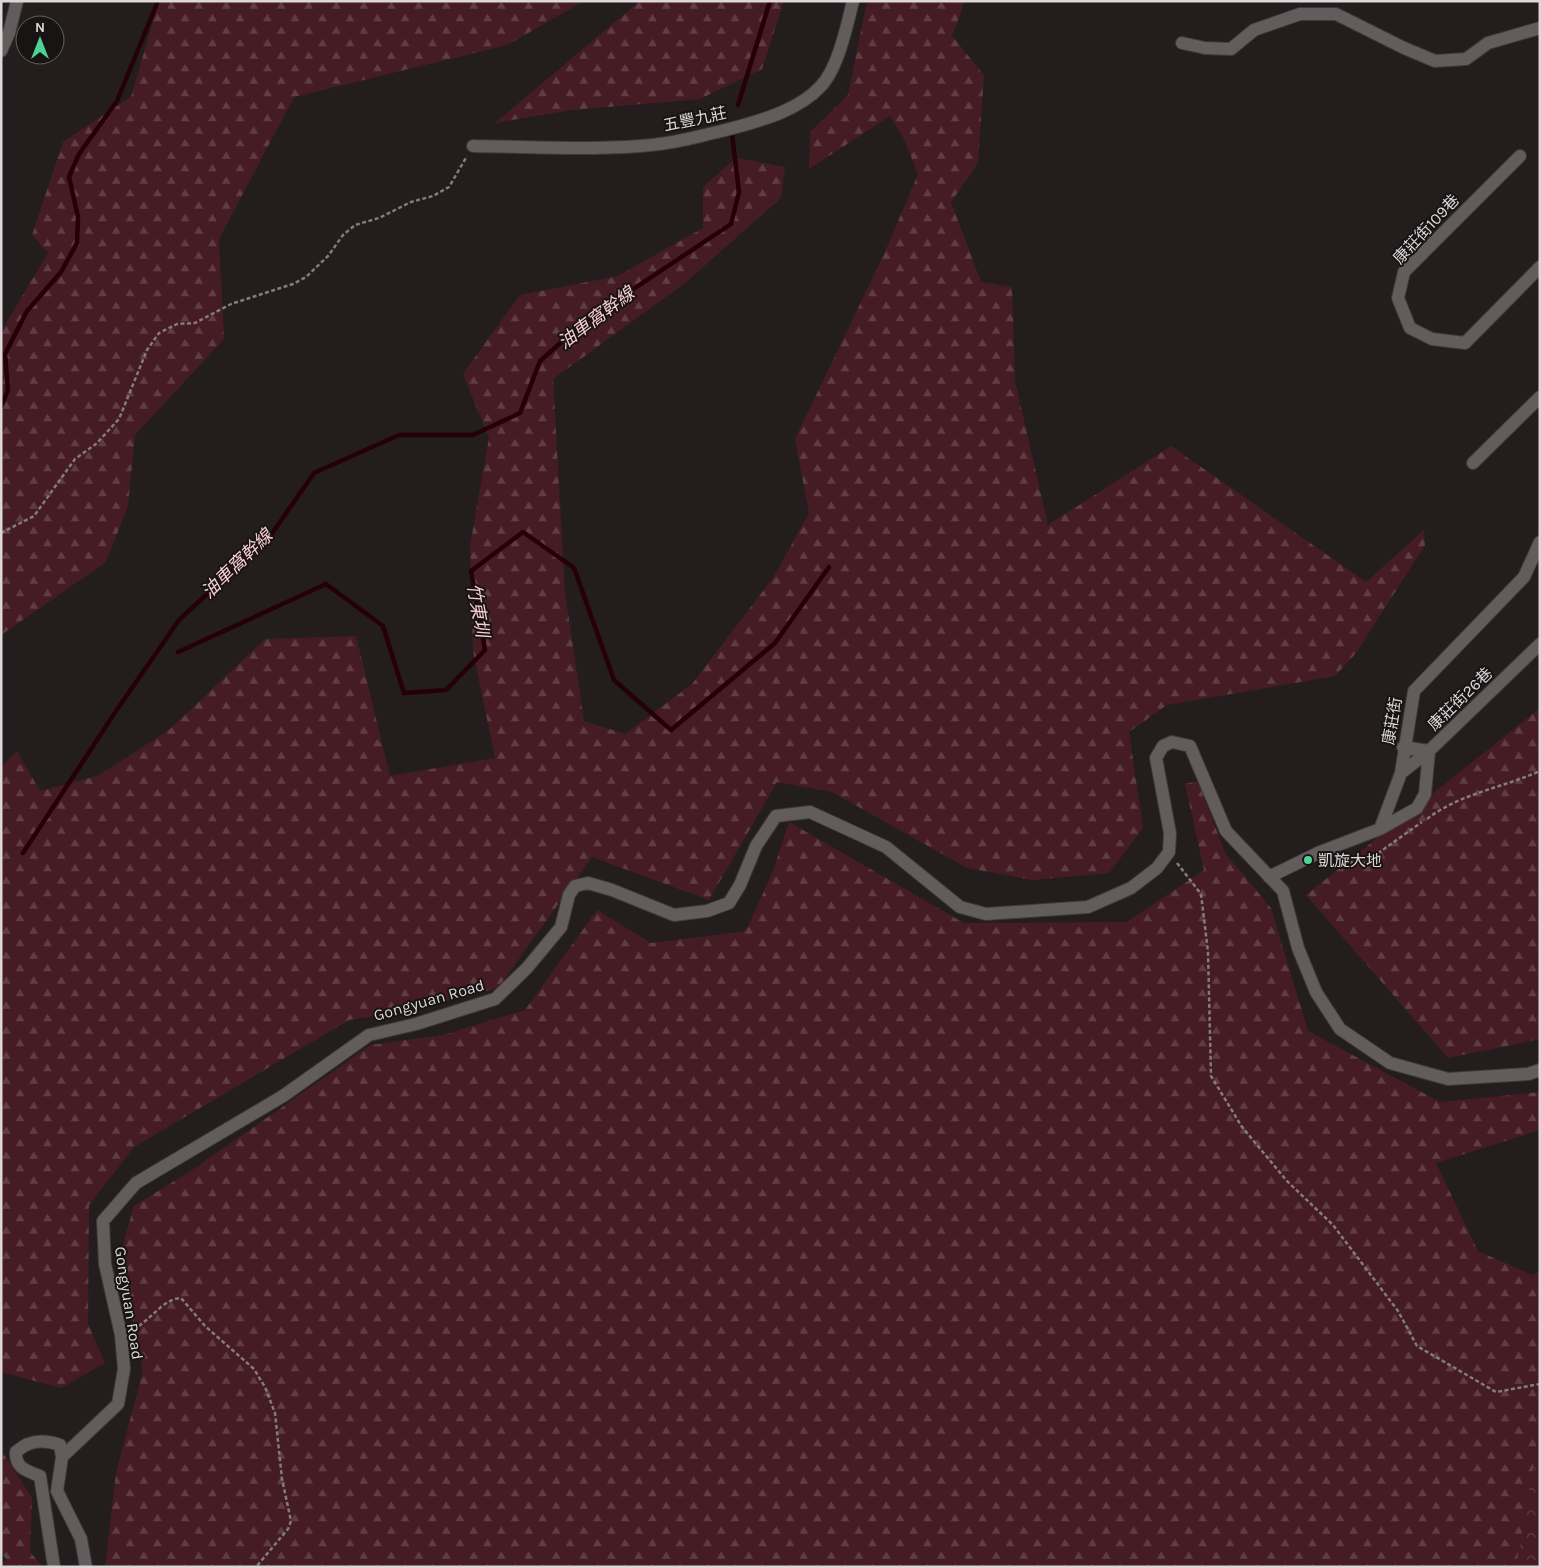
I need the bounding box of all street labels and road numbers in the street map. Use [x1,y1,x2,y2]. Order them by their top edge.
street label: 五豐九莊 [662,103,728,135]
street label: 康莊街109巷 [1389,190,1463,268]
street label: 康莊街26巷 [1424,664,1496,734]
street label: 康莊街 [1378,696,1406,746]
street label: Gongyuan Road [371,975,487,1025]
street label: Gongyuan Road [111,1245,147,1361]

